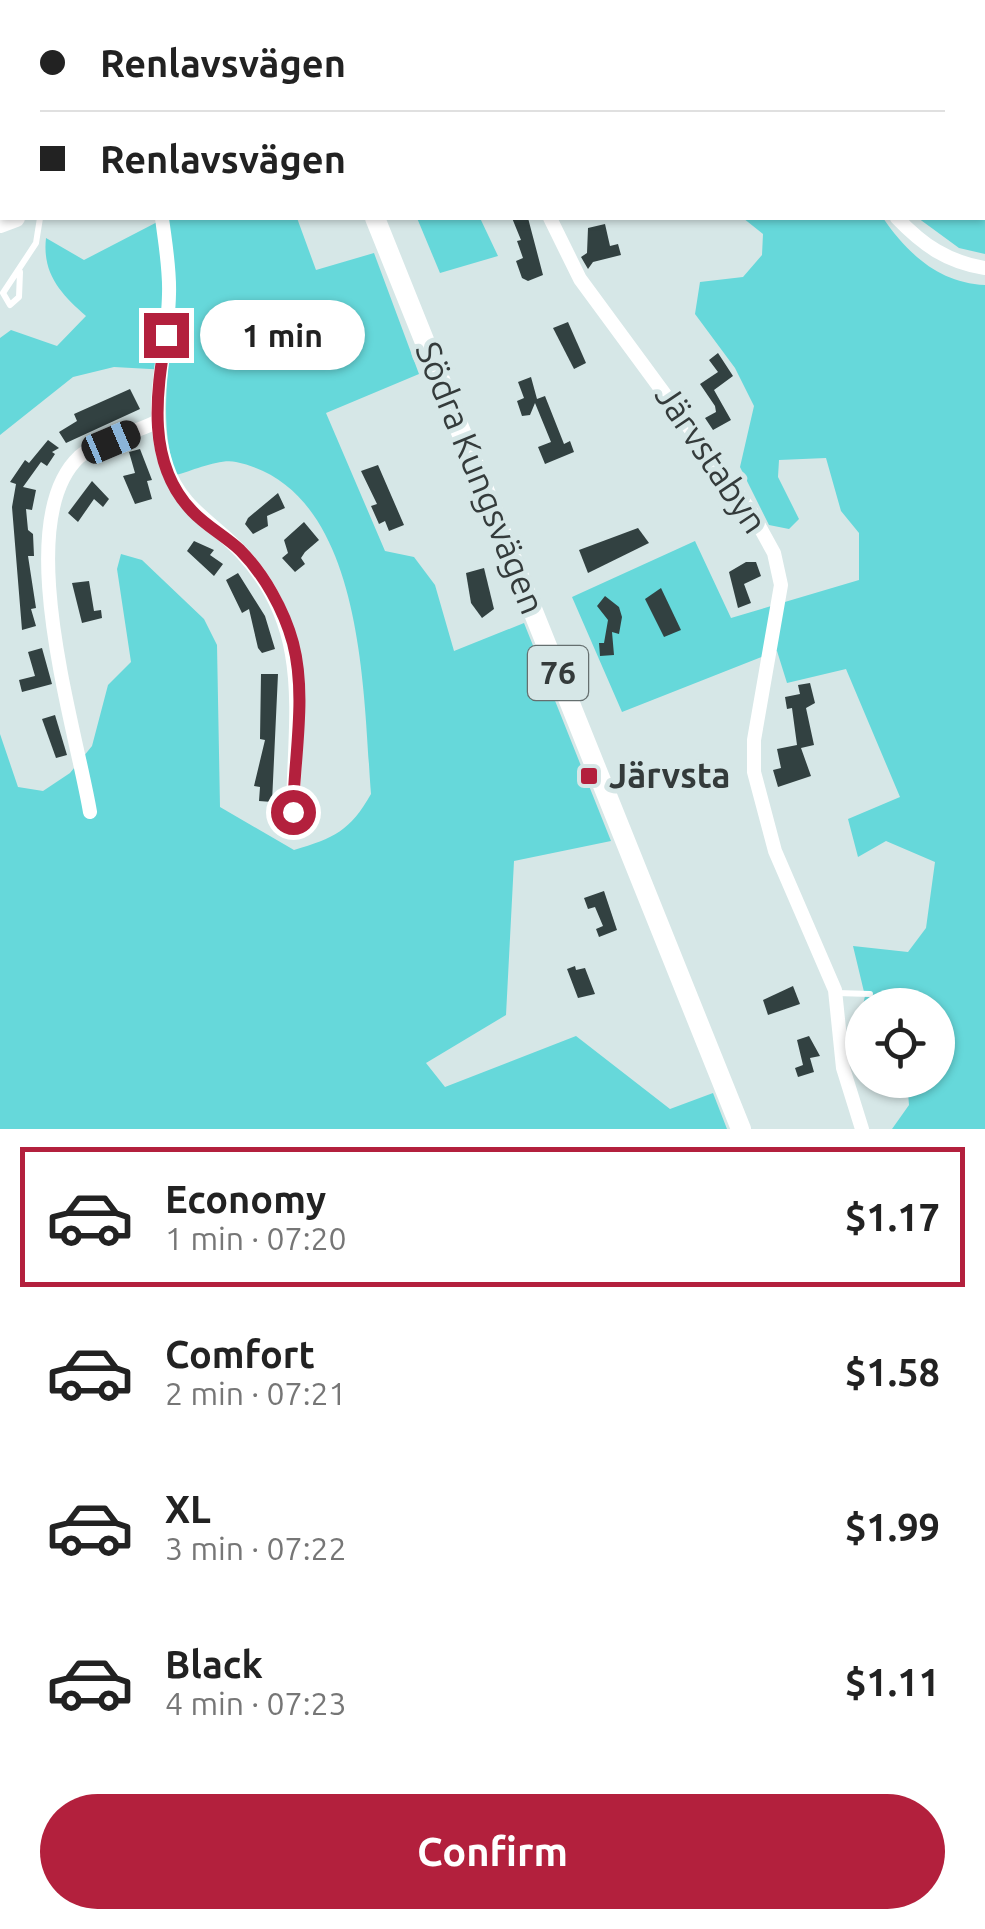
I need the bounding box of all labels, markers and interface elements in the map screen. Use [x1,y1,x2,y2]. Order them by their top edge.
text: Renlavsvägen [100,42,346,84]
text: Renlavsvägen [100,138,346,180]
callout: 1 min [201,300,366,370]
route end [144,313,189,358]
text: 1 min [242,317,323,353]
street label: Södra Kungsvägen [408,336,554,619]
street label: Järvstabyn [648,377,776,540]
car [78,416,144,468]
road number: 76 [528,646,588,700]
place label: Järvsta [609,755,730,795]
marker: Järvsta [578,765,600,787]
route start [271,790,316,835]
map controls [845,988,955,1098]
button: locate [845,988,955,1098]
icon: car [45,1172,135,1262]
text: Economy [165,1178,326,1220]
text: $1.17 [845,1196,940,1238]
text: 1 min · 07:20 [165,1220,347,1256]
icon: car [45,1327,135,1417]
text: Comfort [165,1333,315,1375]
text: $1.58 [845,1351,940,1393]
text: 2 min · 07:21 [165,1375,347,1411]
icon: car [45,1482,135,1572]
text: XL [165,1488,211,1530]
text: $1.99 [845,1506,940,1548]
text: 3 min · 07:22 [165,1530,347,1566]
icon: car [45,1637,135,1727]
text: Black [165,1643,263,1685]
text: $1.11 [845,1661,940,1703]
text: 4 min · 07:23 [165,1685,347,1721]
button: Confirm [40,1794,945,1909]

